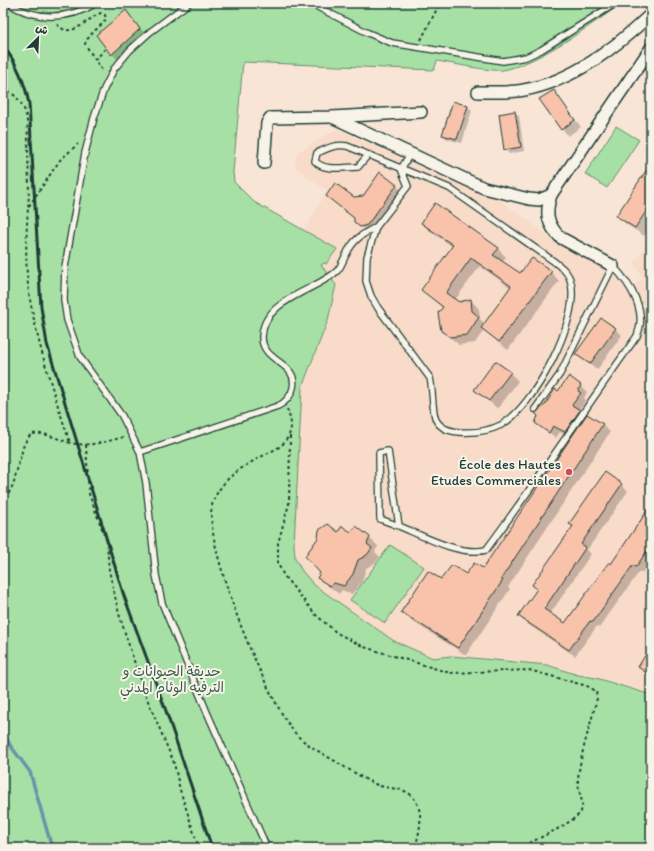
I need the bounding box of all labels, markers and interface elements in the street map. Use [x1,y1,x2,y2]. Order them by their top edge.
north arrow [18,18,58,58]
text: ش [34,21,50,38]
place label: École des Hautes Etudes Commerciales [431,456,561,489]
marker: École des Hautes Etudes Commerciales [564,467,574,477]
park label: حديقة الحيوانات و الترفيه الوئام المدني [120,663,224,700]

